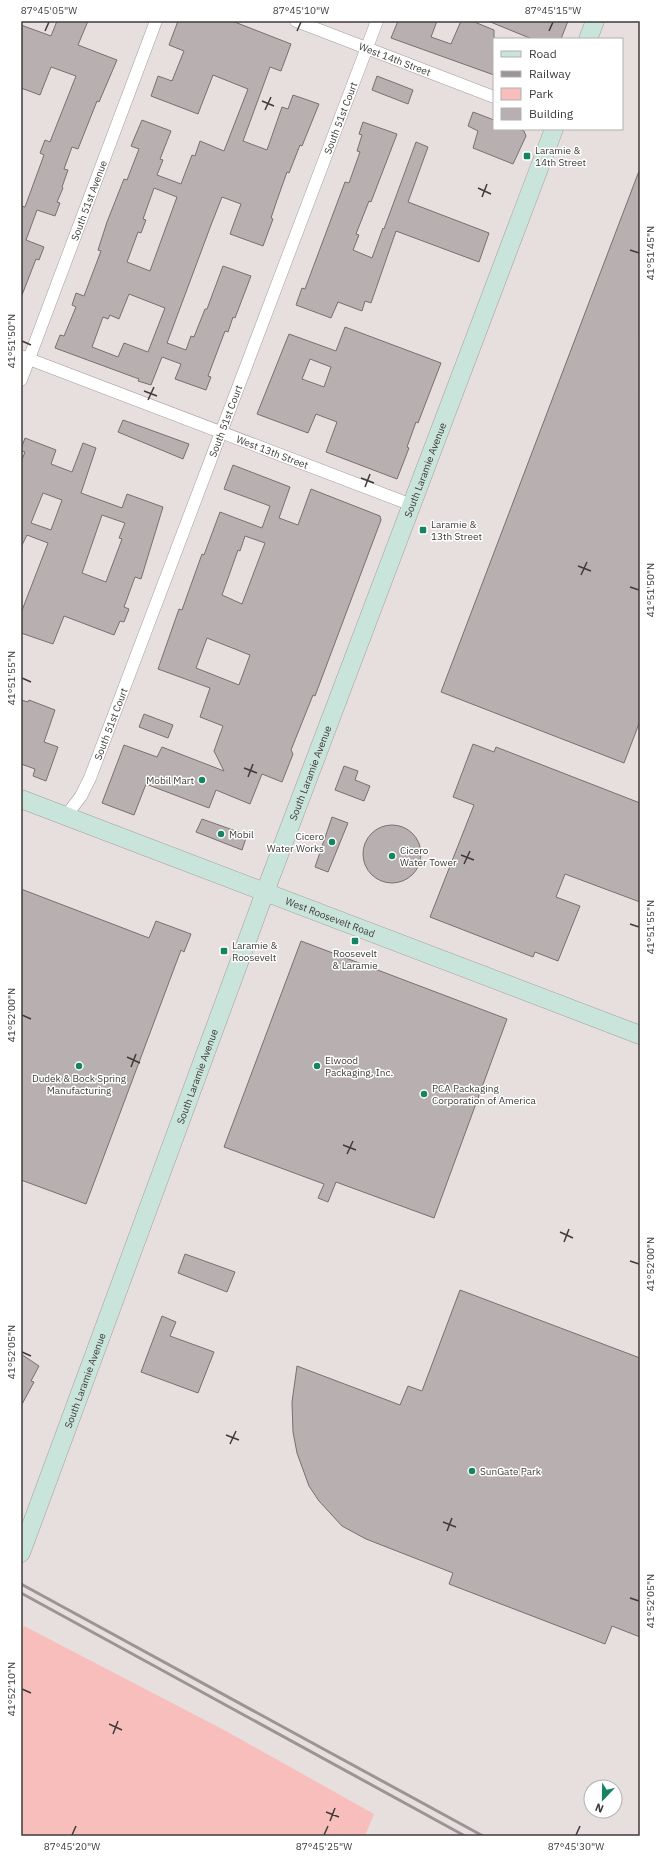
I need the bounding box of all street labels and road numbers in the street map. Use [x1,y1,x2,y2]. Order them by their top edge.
street label: West 14th Street [357,39,433,79]
street label: South 51st Court [321,80,360,156]
street label: South 51st Avenue [68,158,110,242]
street label: South 51st Court [206,383,245,459]
street label: South Laramie Avenue [401,420,449,519]
street label: West 13th Street [235,432,311,472]
street label: South 51st Court [91,686,130,762]
street label: South Laramie Avenue [286,723,334,822]
street label: West Roosevelt Road [284,894,377,940]
street label: South Laramie Avenue [173,1027,221,1126]
street label: South Laramie Avenue [61,1330,108,1430]

